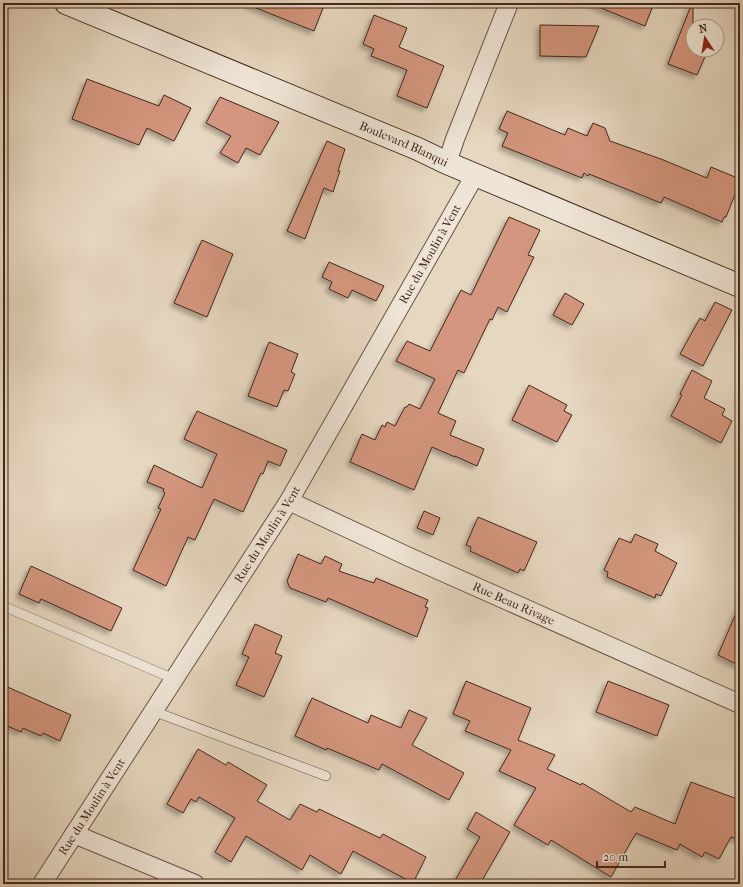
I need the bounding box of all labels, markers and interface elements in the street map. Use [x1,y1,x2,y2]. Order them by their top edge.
north arrow [685,18,725,58]
text: N [698,21,709,36]
street label: Boulevard Blanqui [357,118,451,170]
street label: Rue du Moulin à Vent [396,201,464,306]
street label: Rue du Moulin à Vent [231,483,304,585]
street label: Rue Beau Rivage [471,579,557,628]
street label: Rue du Moulin à Vent [56,755,129,858]
scale bar [597,843,665,869]
text: 20 m [603,850,628,864]

